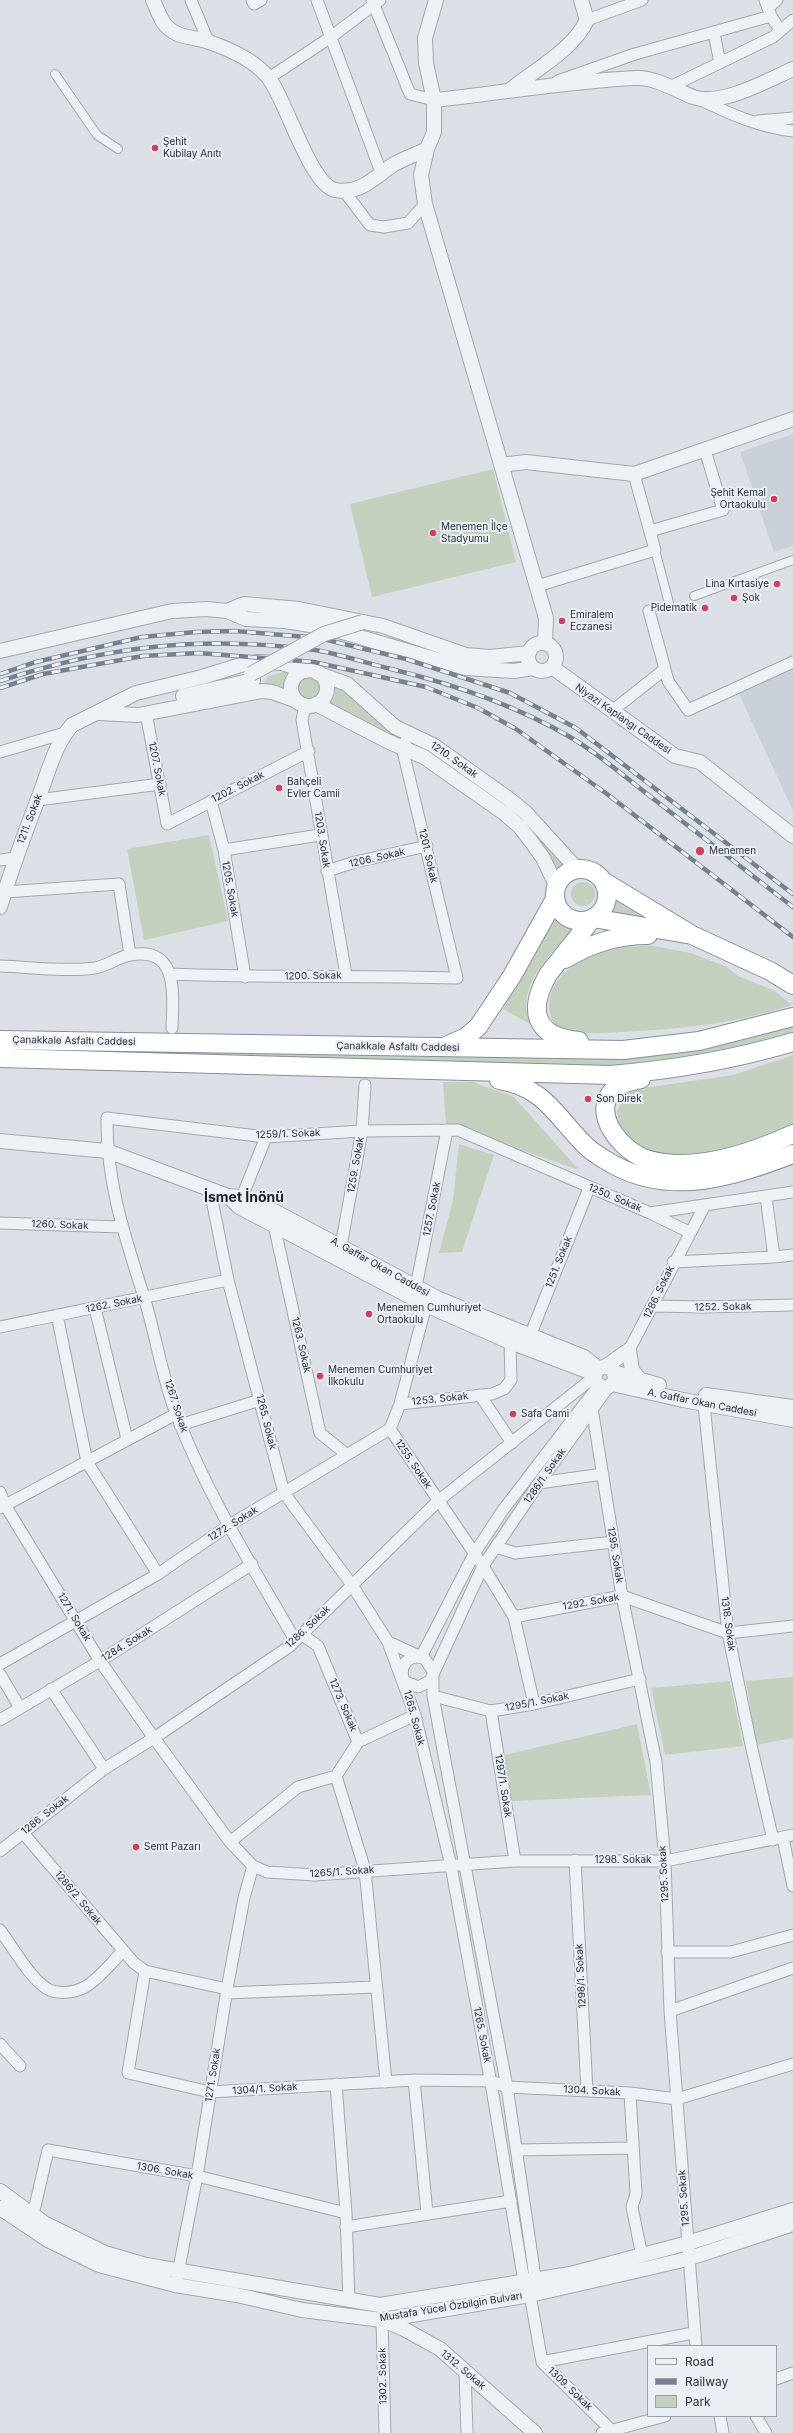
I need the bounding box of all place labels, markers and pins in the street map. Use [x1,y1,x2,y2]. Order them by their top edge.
place label: Şehit Kubilay Anıtı [163,136,221,160]
marker: Şehit Kubilay Anıtı [150,143,160,153]
place label: Şehit Kemal Ortaokulu [710,487,766,510]
marker: Şehit Kemal Ortaokulu [769,494,779,504]
place label: Menemen İlçe Stadyumu [441,521,508,544]
marker: Menemen İlçe Stadyumu [428,528,438,538]
place label: Lina Kırtasiye [705,578,769,590]
marker: Lina Kırtasiye [772,579,782,589]
place label: Şok [742,592,760,604]
marker: Şok [729,593,739,603]
place label: Pidematik [651,602,697,614]
marker: Pidematik [700,603,710,613]
place label: Emiralem Eczanesi [570,609,614,632]
marker: Emiralem Eczanesi [557,616,567,626]
place label: Bahçeli Evler Camii [287,776,340,800]
marker: Bahçeli Evler Camii [274,783,284,793]
marker: Menemen [694,845,706,857]
place label: Menemen [709,845,756,857]
place label: Son Direk [596,1093,642,1105]
marker: Son Direk [583,1094,593,1104]
place label: Menemen Cumhuriyet Ortaokulu [377,1302,482,1326]
marker: Menemen Cumhuriyet Ortaokulu [364,1309,374,1319]
place label: Menemen Cumhuriyet İlkokulu [328,1364,433,1388]
marker: Menemen Cumhuriyet İlkokulu [315,1371,325,1381]
place label: Safa Cami [521,1408,569,1420]
marker: Safa Cami [508,1409,518,1419]
place label: Semt Pazarı [144,1841,201,1853]
marker: Semt Pazarı [131,1842,141,1852]

